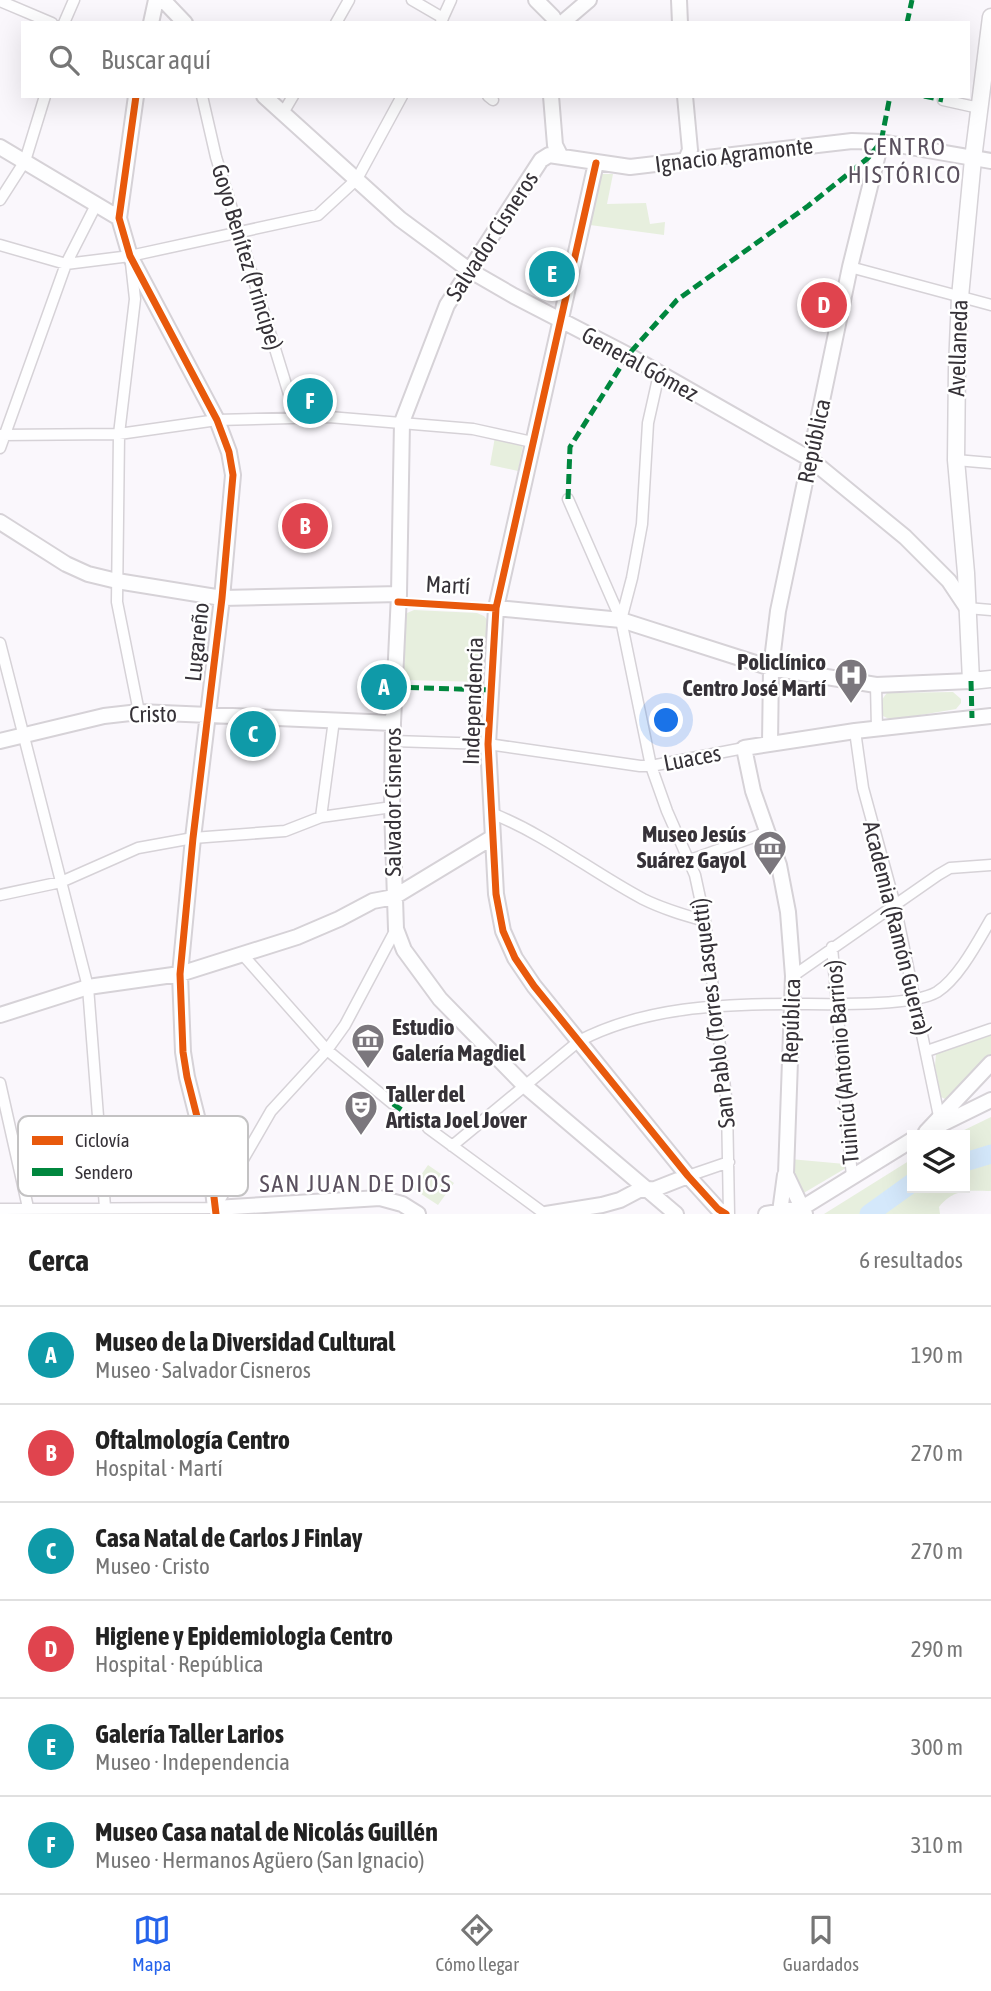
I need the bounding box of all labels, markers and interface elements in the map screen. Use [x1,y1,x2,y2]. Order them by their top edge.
search box [21,21,970,98]
icon: search [45,41,83,79]
text: Buscar aquí [101,45,211,75]
street label: Ignacio Agramonte [654,132,814,178]
district label: CENTRO HISTÓRICO [848,133,962,188]
street label: Goyo Benítez (Principe) [206,161,288,353]
street label: Salvador Cisneros [441,166,543,306]
pin: E [529,248,575,300]
pin: D [801,279,847,331]
street label: Avellaneda [943,299,973,397]
street label: General Gómez [577,321,703,407]
pin: F [287,375,333,427]
street label: República [792,397,836,485]
pin: B [282,500,328,552]
street label: Martí [425,571,471,599]
street label: Lugareño [180,601,214,683]
street label: Independencia [458,637,488,765]
place label: Policlínico Centro José Martí [682,649,827,701]
hospital icon: Policlínico Centro José Martí [832,656,870,705]
pin: A [361,661,407,713]
street label: Cristo [129,701,177,727]
your location [649,703,683,737]
pin: C [230,708,276,760]
street label: Salvador Cisneros [380,728,406,876]
street label: Luaces [661,740,723,776]
street label: Academia (Ramón Guerra) [858,818,936,1038]
place label: Museo Jesús Suárez Gayol [637,821,747,873]
museum icon: Museo Jesús Suárez Gayol [751,828,789,877]
street label: San Pablo (Torres Lasquetti) [686,897,740,1129]
street label: Tuinicú (Antonio Barrios) [820,959,864,1165]
street label: República [777,978,805,1064]
place label: Estudio Galería Magdiel [392,1014,526,1066]
museum icon: Estudio Galería Magdiel [349,1021,387,1070]
place label: Taller del Artista Joel Jover [385,1081,528,1133]
theatre icon: Taller del Artista Joel Jover [342,1088,380,1137]
legend [18,1116,248,1196]
text: Ciclovía [75,1129,130,1151]
map controls [907,1130,970,1193]
button: layers [907,1130,970,1193]
text: Sendero [75,1161,133,1183]
district label: SAN JUAN DE DIOS [260,1170,452,1197]
text: Cerca [28,1243,89,1277]
text: 6 resultados [859,1247,963,1273]
text: Museo de la Diversidad Cultural [95,1327,395,1357]
text: A [45,1342,57,1368]
text: 190 m [911,1342,963,1368]
text: Museo · Salvador Cisneros [95,1357,311,1383]
text: Oftalmología Centro [95,1425,290,1455]
text: B [46,1440,56,1466]
text: 270 m [911,1440,963,1466]
text: Hospital · Martí [95,1455,223,1481]
text: Casa Natal de Carlos J Finlay [95,1523,362,1553]
text: C [46,1538,56,1564]
text: 270 m [911,1538,963,1564]
text: Museo · Cristo [95,1553,210,1579]
text: Higiene y Epidemiologia Centro [95,1621,393,1651]
text: D [45,1636,57,1662]
text: 290 m [911,1636,963,1662]
text: Hospital · República [95,1651,264,1677]
text: Galería Taller Larios [95,1719,284,1749]
text: E [46,1734,56,1760]
text: 300 m [911,1734,963,1760]
text: Museo · Independencia [95,1749,290,1775]
text: Museo Casa natal de Nicolás Guillén [95,1817,438,1847]
text: F [46,1832,56,1858]
text: 310 m [911,1832,963,1858]
text: Museo · Hermanos Agüero (San Ignacio) [95,1847,424,1873]
tab: Mapa [132,1911,171,1975]
tab: Cómo llegar [435,1911,519,1975]
tab: Guardados [783,1911,859,1975]

